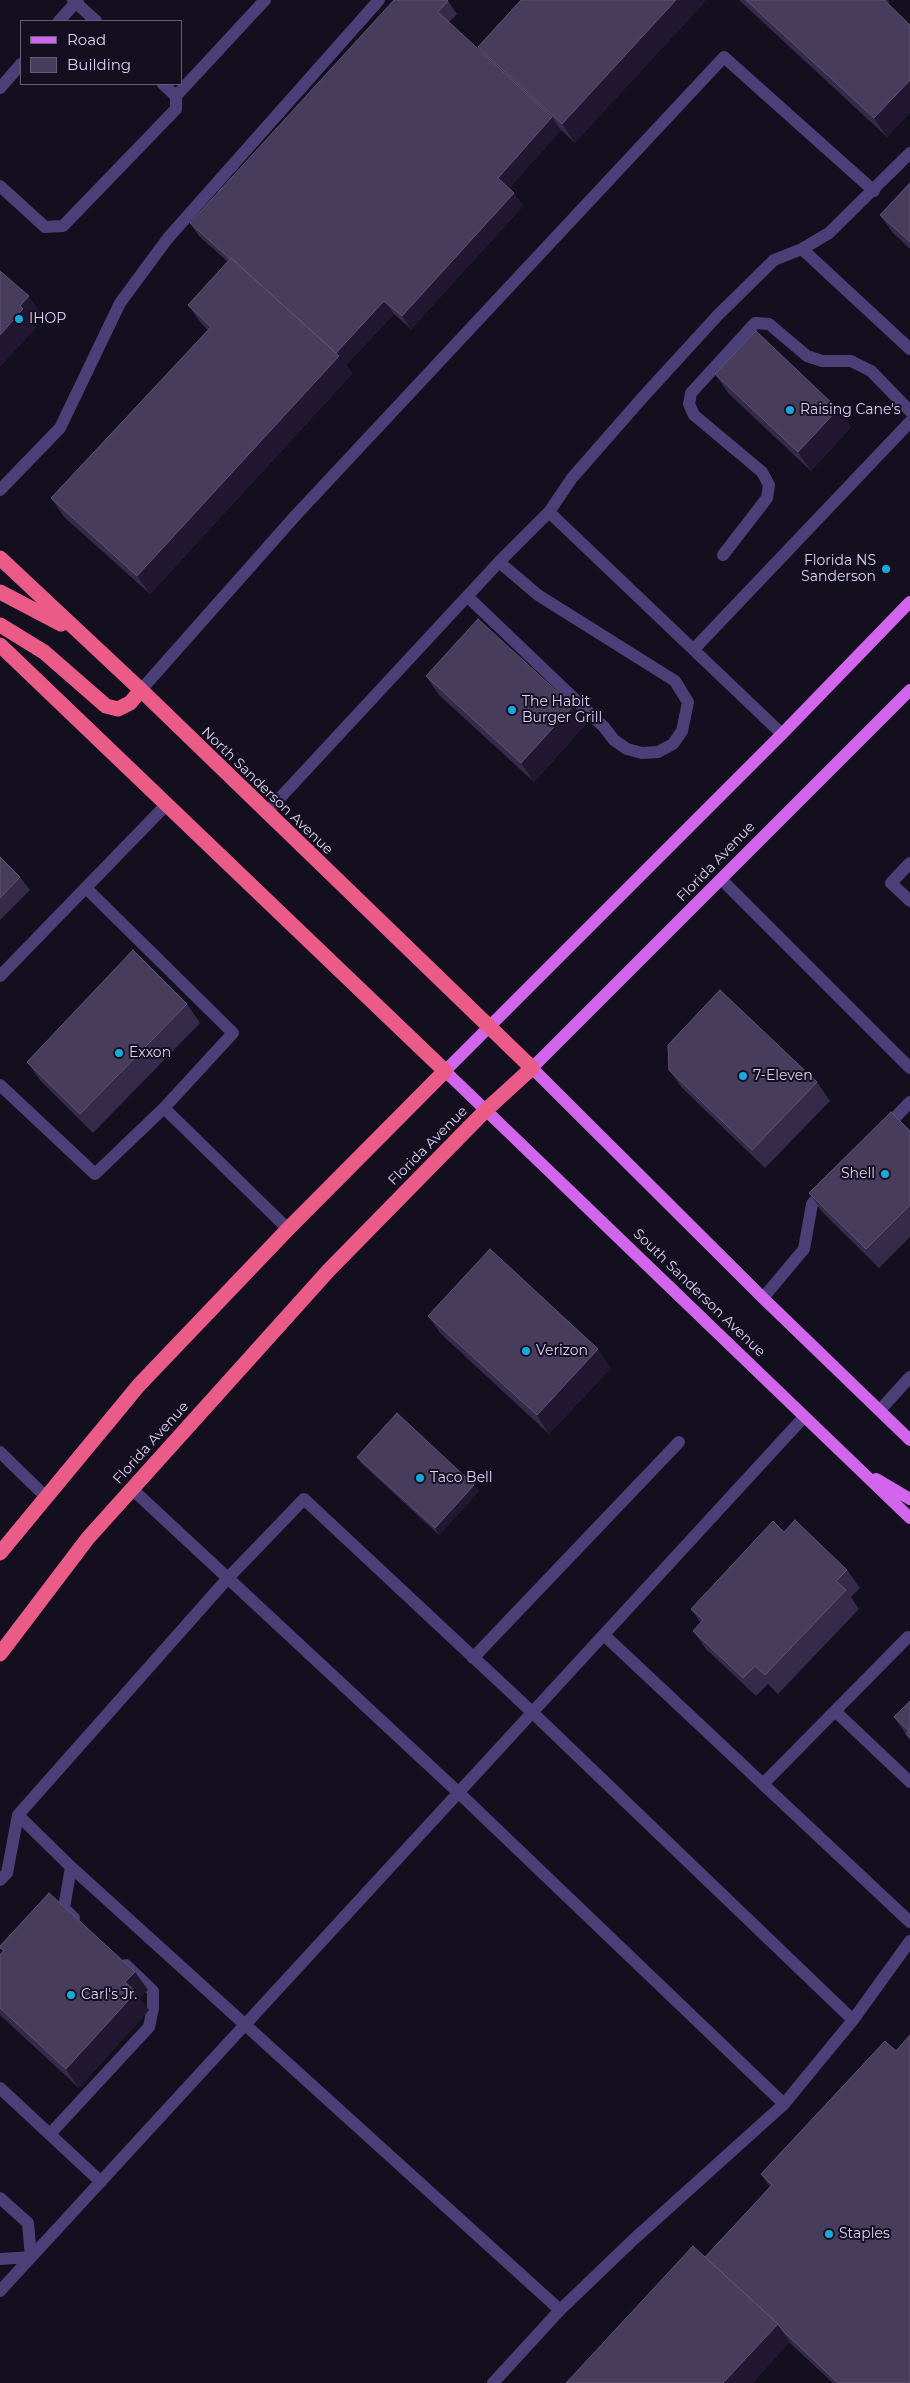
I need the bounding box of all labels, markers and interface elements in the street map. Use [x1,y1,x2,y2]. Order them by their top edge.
legend [20,20,182,85]
text: Road [67,30,106,49]
text: Building [67,55,131,74]
place label: IHOP [29,311,66,327]
marker: IHOP [13,313,25,325]
place label: Raising Cane's [800,402,901,418]
marker: Raising Cane's [784,404,796,416]
place label: Florida NS Sanderson [801,553,876,586]
marker: Florida NS Sanderson [880,563,892,575]
place label: The Habit Burger Grill [522,694,602,726]
marker: The Habit Burger Grill [506,704,518,716]
street label: North Sanderson Avenue [198,724,336,858]
street label: Florida Avenue [674,818,758,906]
place label: Exxon [129,1045,171,1061]
marker: Exxon [113,1047,125,1059]
place label: 7-Eleven [753,1068,813,1084]
marker: 7-Eleven [737,1070,749,1082]
street label: Florida Avenue [385,1103,471,1189]
place label: Shell [841,1166,875,1182]
marker: Shell [879,1168,891,1180]
street label: South Sanderson Avenue [629,1225,769,1361]
place label: Verizon [536,1343,588,1359]
marker: Verizon [520,1345,532,1357]
street label: Florida Avenue [110,1398,192,1488]
place label: Taco Bell [430,1470,493,1486]
marker: Taco Bell [414,1472,426,1484]
place label: Carl's Jr. [81,1987,137,2003]
marker: Carl's Jr. [65,1989,77,2001]
place label: Staples [839,2226,890,2242]
marker: Staples [823,2228,835,2240]

